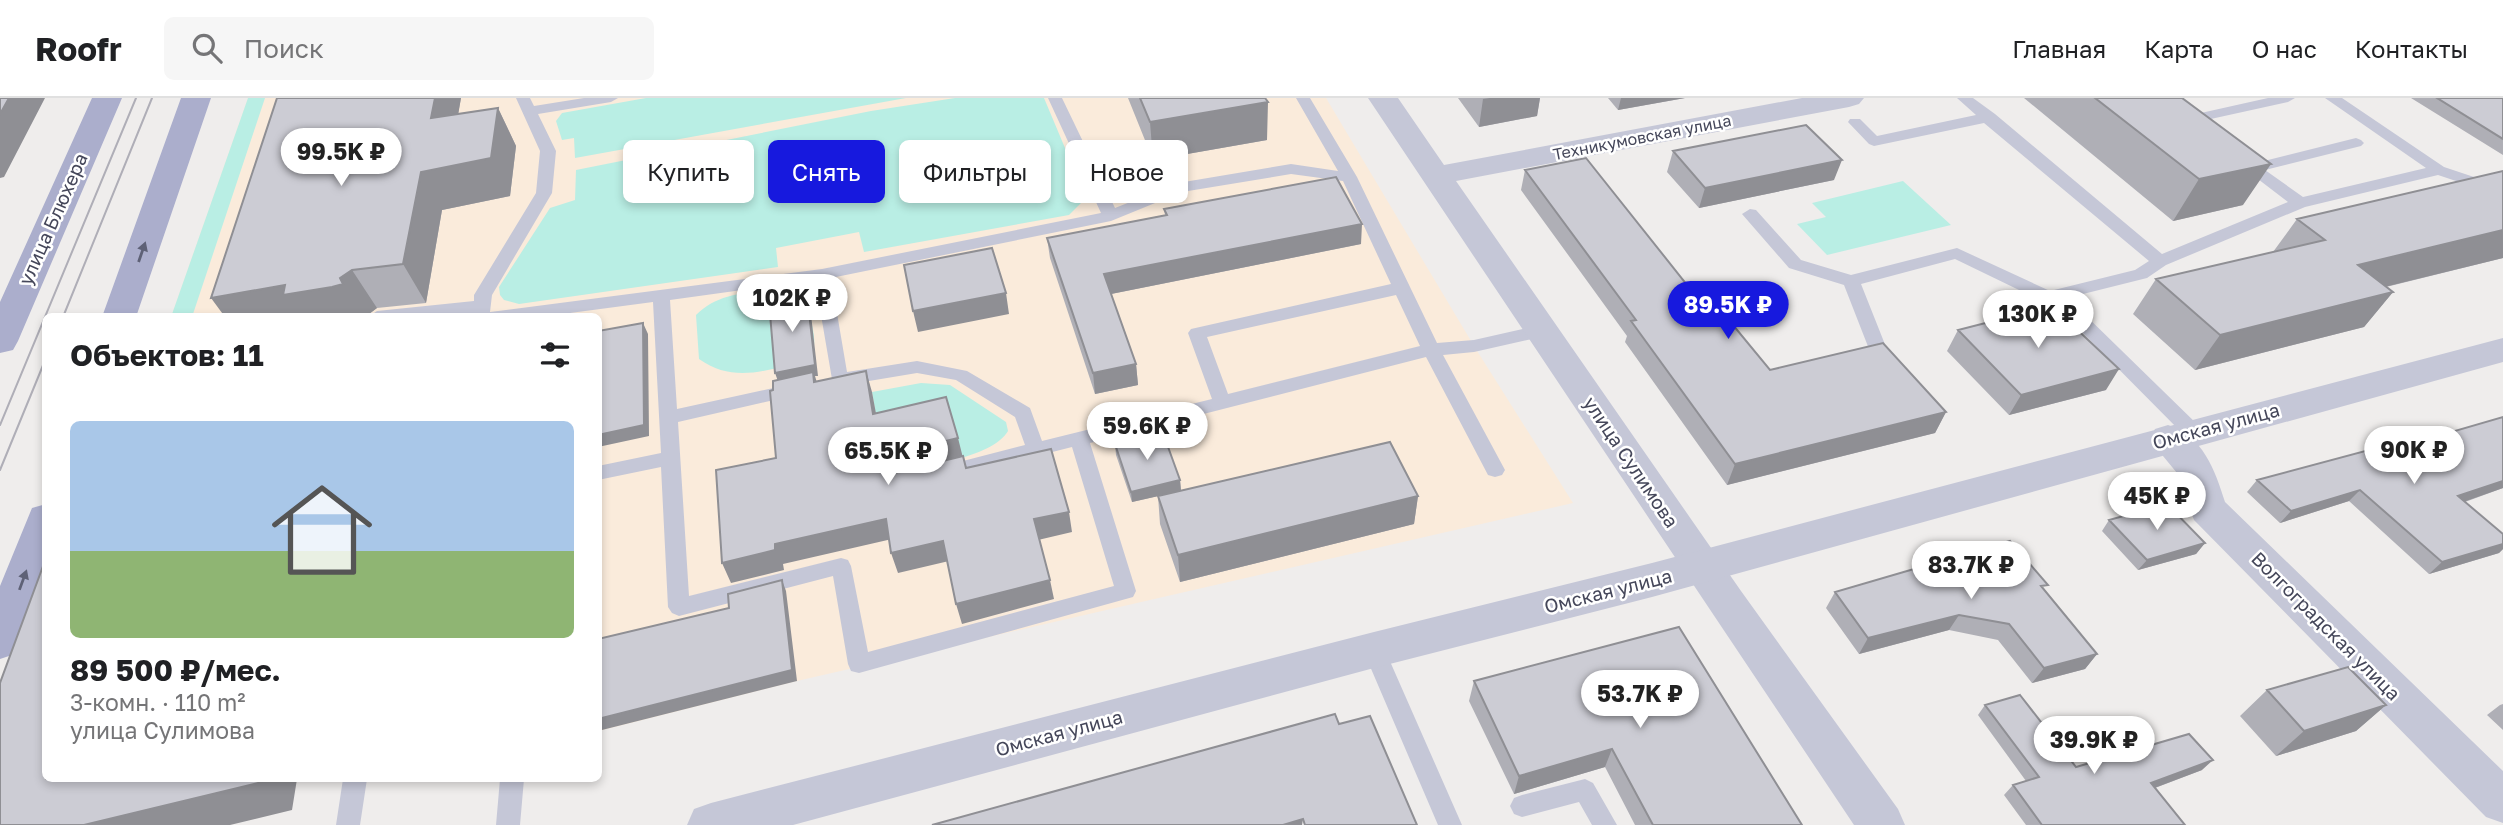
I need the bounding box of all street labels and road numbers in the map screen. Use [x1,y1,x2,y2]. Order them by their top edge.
street label: Техникумовская улица [1551,110,1733,164]
street label: улица Блюхера [13,149,92,288]
street label: улица Сулимова [1579,392,1684,532]
street label: Омская улица [2150,397,2282,454]
street label: Волгоградская улица [2247,547,2405,705]
street label: Омская улица [1542,564,1674,617]
street label: Омская улица [993,704,1125,761]

